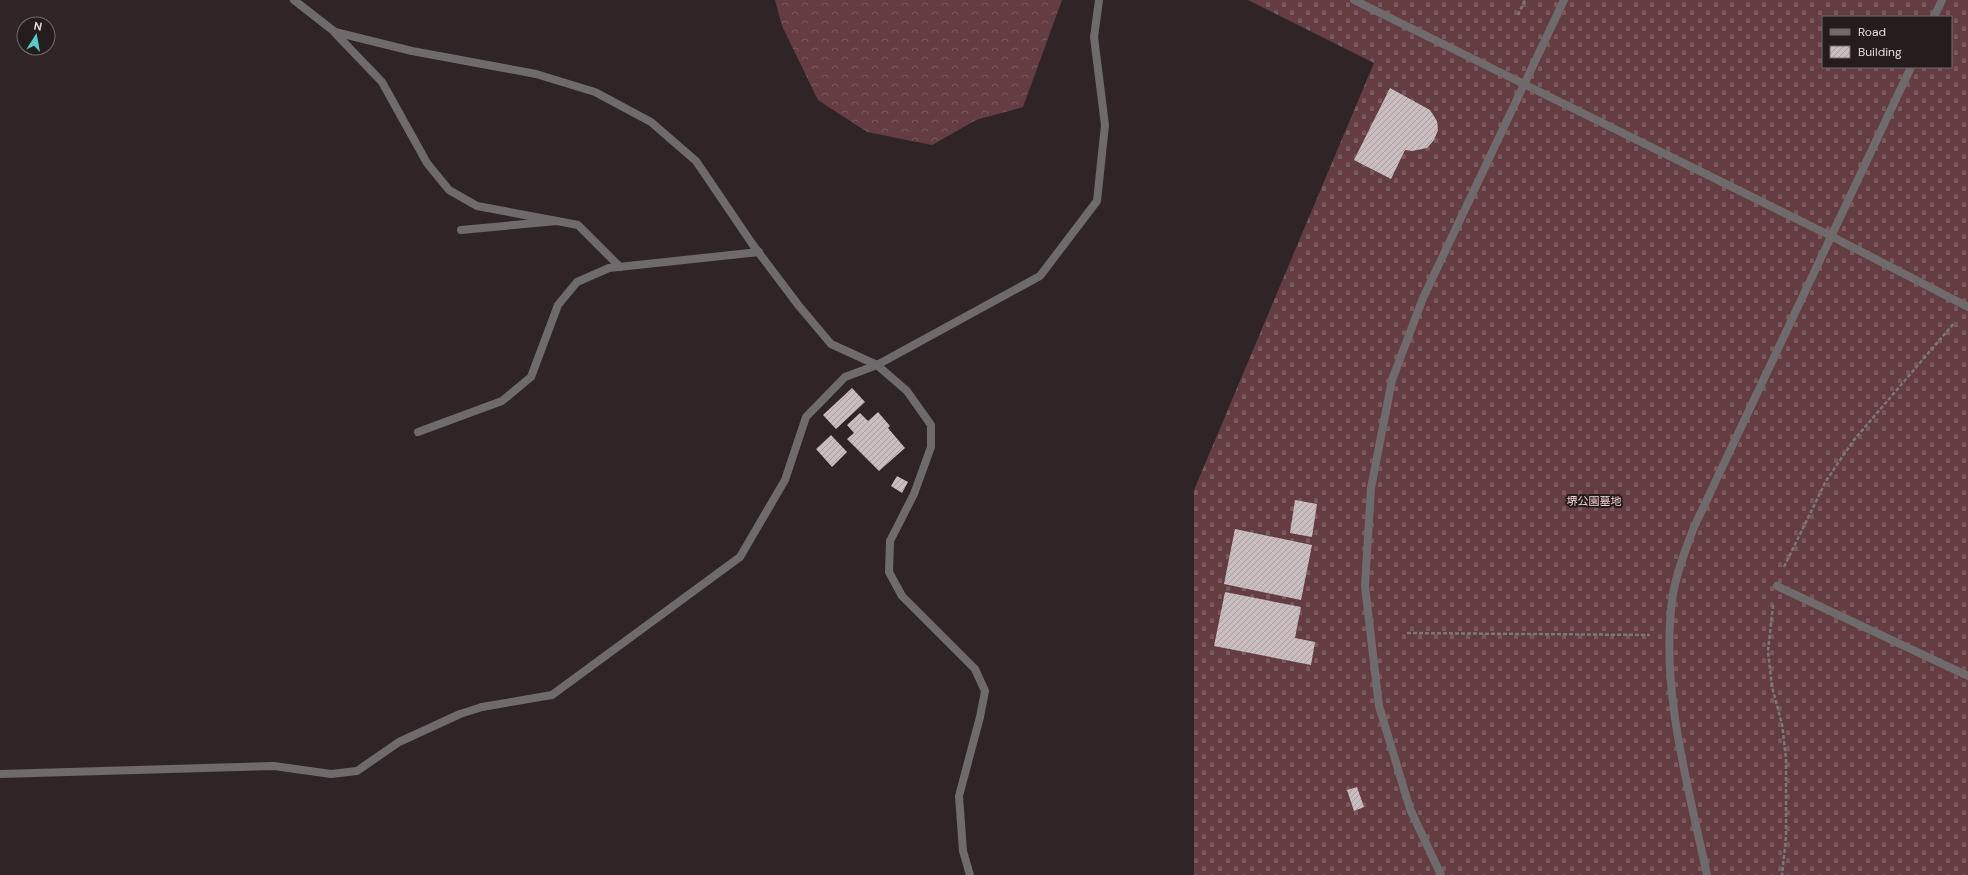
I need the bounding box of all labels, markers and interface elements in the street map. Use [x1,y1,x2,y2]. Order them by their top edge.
north arrow [16,16,56,56]
legend [1822,16,1952,68]
text: N [33,19,43,34]
text: Road [1858,24,1886,40]
text: Building [1858,44,1902,60]
park label: 堺公園墓地 [1567,494,1622,508]

